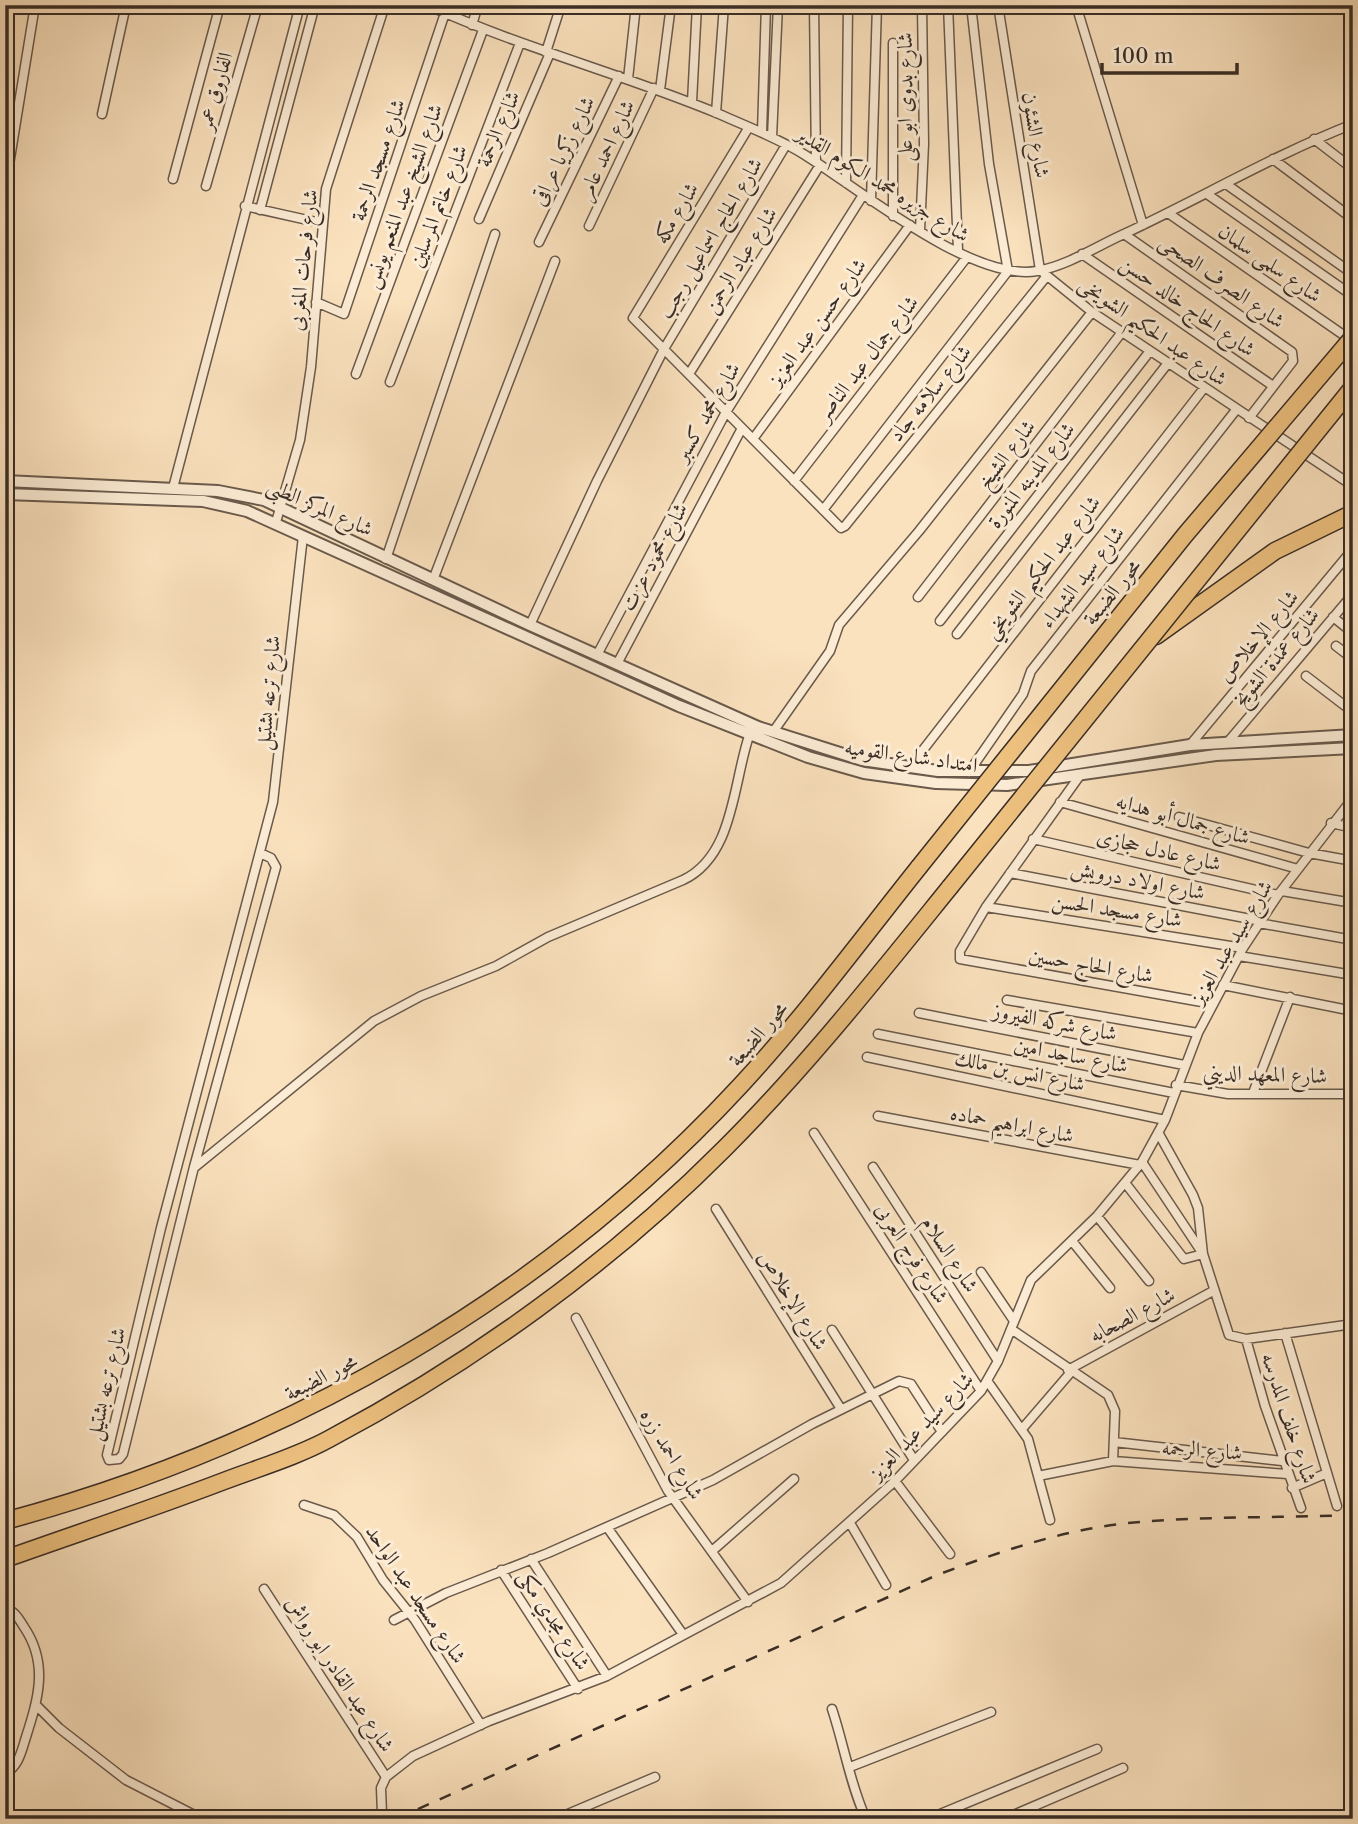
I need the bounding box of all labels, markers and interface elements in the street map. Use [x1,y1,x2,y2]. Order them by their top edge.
street label: شارع بدوى ابو على [892,32,923,162]
scale bar [1102,32,1237,76]
text: 100 m [1113,43,1174,68]
street label: الفاروق عمر [191,49,238,135]
street label: شارع الرحمة [470,87,530,173]
street label: شارع الشئون [1011,90,1056,181]
street label: شارع زكريا عراقى [525,92,605,212]
street label: شارع مسجد الرحمة [345,96,416,226]
street label: شارع احمد عامر [571,96,645,206]
street label: شارع الشيخ عبد المنعم يونس [358,100,455,294]
street label: شارع جزيره محمد الكوم القدير [787,119,974,252]
street label: شارع خاتم المرسلين [403,141,478,273]
street label: شارع الحاج اسماعيل رجب [652,153,773,326]
street label: شارع مكه [648,178,709,251]
street label: شارع فرحات المغربى [283,188,328,333]
street label: شارع عباد الرحمن [697,202,787,321]
street label: شارع سلمى سلمان [1210,218,1327,312]
street label: شارع الصرف الصحى [1151,228,1290,338]
street label: شارع الحاج خالد حسن [1112,250,1261,367]
street label: شارع حسن عبد العزيز [761,253,876,396]
street label: شارع عبد الحكيم الشويخى [1069,270,1232,398]
street label: شارع جمال عبد الناصر [809,290,928,431]
street label: شارع سلامه جاد [883,339,981,450]
street label: شارع محمد كسبر [667,358,750,470]
street label: شارع الشيخ [971,414,1046,498]
street label: شارع المدينه المنورة [981,417,1085,536]
street label: شارع المركز الطبى [261,472,377,547]
street label: شارع عبد الحكيم الشويخي [978,490,1112,649]
street label: شارع محمود عزت [615,498,698,618]
street label: شارع سيد الشهداء [1034,521,1134,637]
street label: محور الضبعة [1077,553,1147,631]
street label: شارع الإخلاص [1212,584,1308,691]
street label: شارع عمدة الشويخ [1227,602,1329,715]
street label: شارع ترعه بشتيل [250,634,291,752]
street label: امتداد شارع القوميه [842,734,979,783]
street label: شارع جمال أبو هدايه [1112,786,1254,855]
street label: شارع عادل حجازى [1093,823,1224,882]
street label: شارع اولاد درويش [1068,854,1207,911]
street label: شارع سيد عبد العزيز [1183,875,1282,1013]
street label: شارع مسجد الحسن [1049,887,1184,938]
street label: شارع الحاج حسين [1026,941,1155,995]
street label: محور الضبعة [723,996,794,1072]
street label: شارع شركه الفيروز [988,997,1119,1052]
street label: شارع ساجد امين [1011,1031,1130,1084]
street label: شارع انس بن مالك [952,1045,1087,1102]
street label: شارع المعهد الديني [1202,1059,1328,1095]
street label: شارع ابراهيم حماده [946,1099,1076,1157]
street label: شارع فرج العربى [865,1198,954,1312]
street label: شارع السلام [911,1211,984,1300]
street label: شارع الإخلاص [748,1245,834,1357]
street label: شارع الصحابه [1085,1282,1182,1353]
street label: شارع ترعه بشتيل [80,1325,137,1444]
street label: محور الضبعة [280,1348,362,1406]
street label: شارع خلف المدرسه [1251,1349,1322,1488]
street label: شارع سيد عبد العزيز [862,1367,983,1490]
street label: شارع احمد زره [630,1404,709,1507]
street label: شارع الرحمه [1161,1434,1243,1471]
street label: شارع مسجد عبد الواحد [356,1520,472,1671]
street label: شارع مجدي مكى [508,1565,596,1678]
street label: شارع عبد القادر ابو رواش [276,1591,400,1760]

